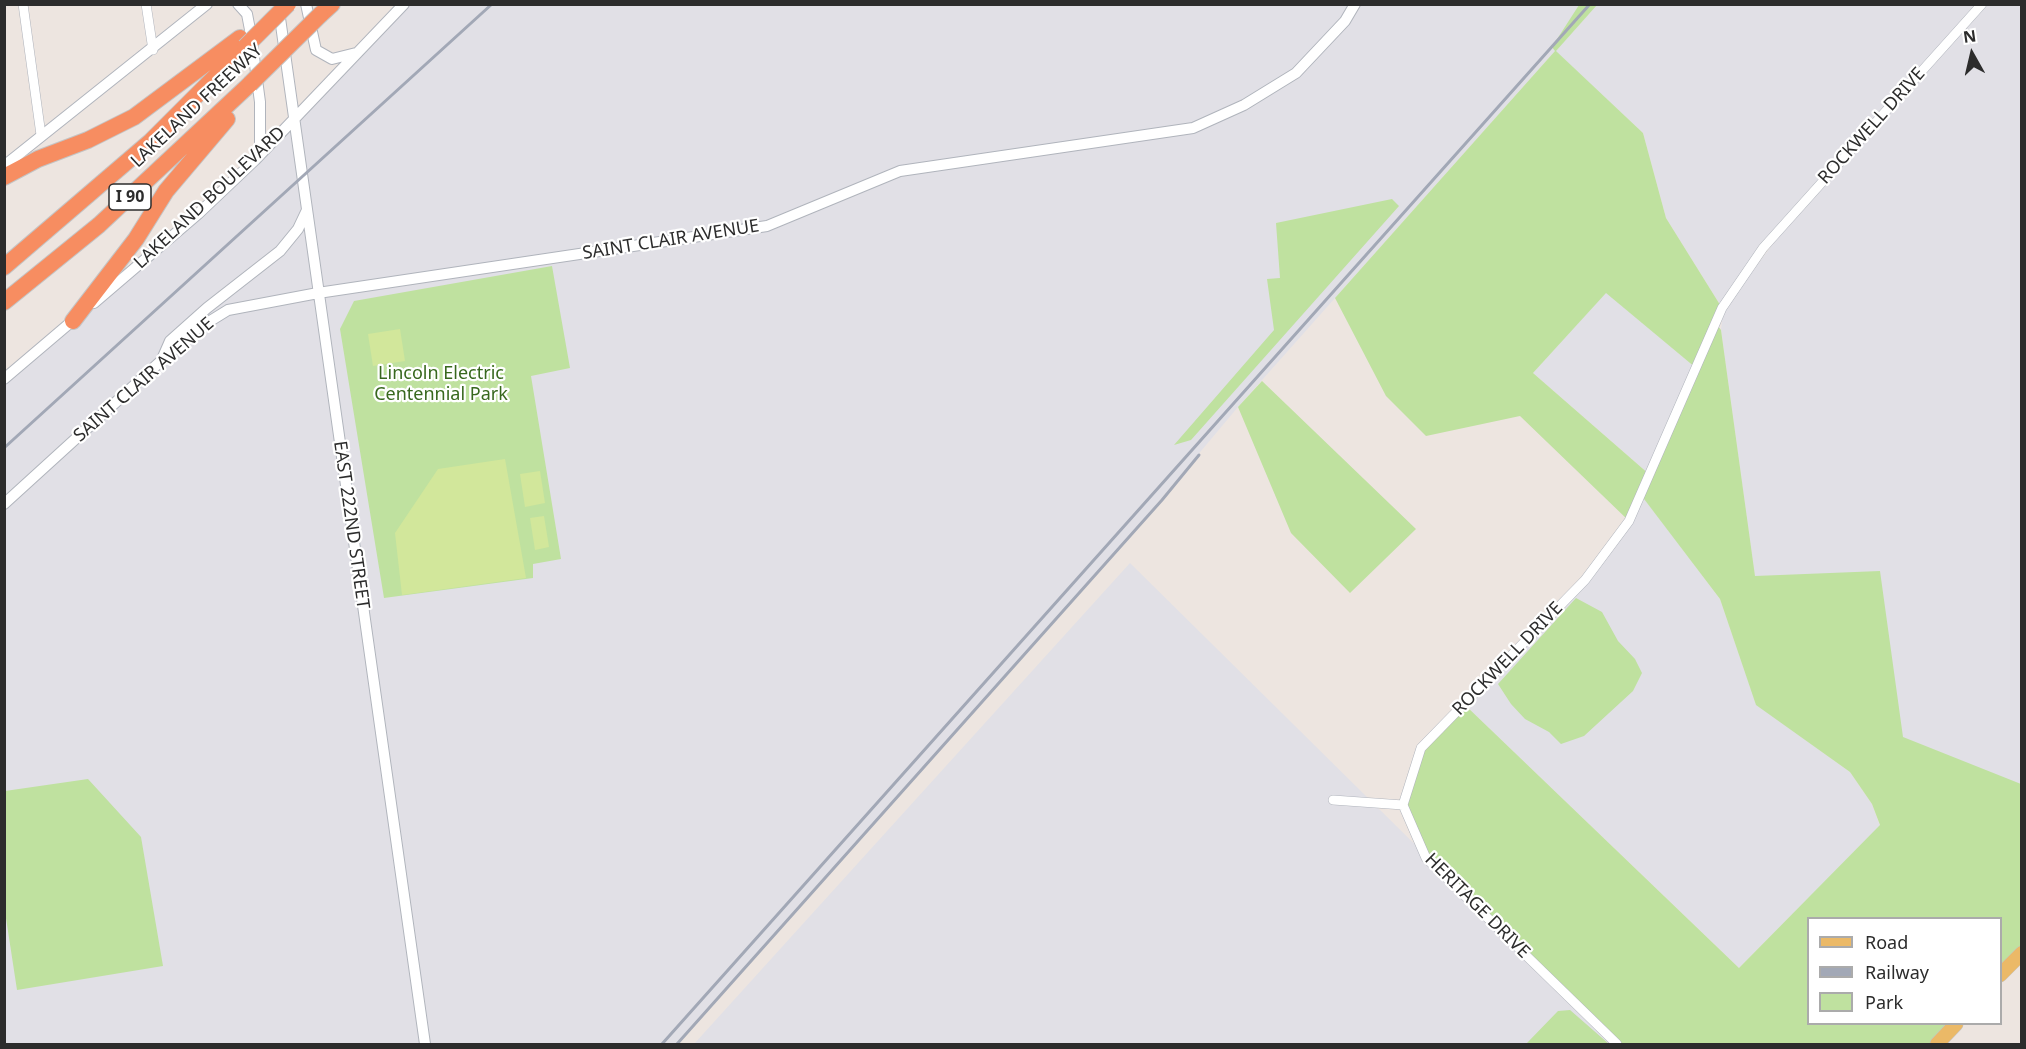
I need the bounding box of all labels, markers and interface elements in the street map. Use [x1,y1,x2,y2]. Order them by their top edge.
north arrow [1942,24,2002,84]
text: N [1962,24,1977,48]
street label: LAKELAND FREEWAY [127,40,267,172]
street label: ROCKWELL DRIVE [1814,63,1930,189]
street label: LAKELAND BOULEVARD [130,122,290,274]
road number: I 90 [109,184,151,210]
street label: SAINT CLAIR AVENUE [581,215,761,265]
street label: SAINT CLAIR AVENUE [70,313,218,447]
park label: Lincoln Electric Centennial Park [374,363,508,406]
street label: EAST 222ND STREET [329,440,373,610]
street label: ROCKWELL DRIVE [1448,598,1568,720]
street label: HERITAGE DRIVE [1420,849,1534,963]
legend [1807,917,2002,1025]
text: Road [1865,930,1908,954]
text: Railway [1865,960,1929,984]
text: Park [1865,990,1903,1014]

